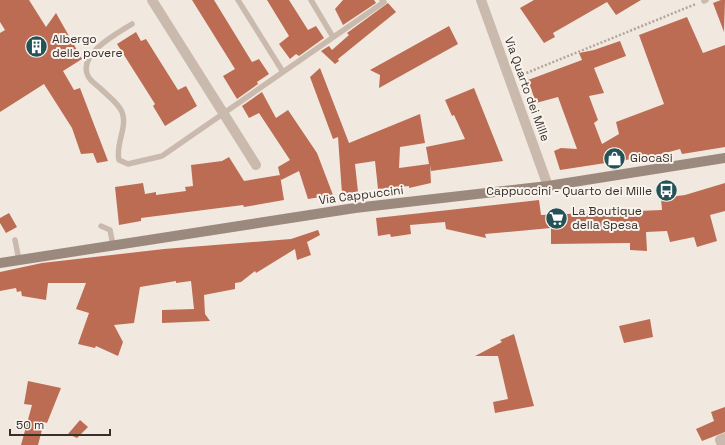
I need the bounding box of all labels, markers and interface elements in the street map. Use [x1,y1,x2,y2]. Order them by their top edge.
place label: Albergo delle povere [52,31,123,61]
building icon: Albergo delle povere [24,33,50,59]
street label: Via Quarto dei Mille [501,35,553,143]
shop icon: GiocaSi [601,145,627,171]
place label: GiocaSi [630,150,673,166]
bus stop icon: Cappuccini - Quarto dei Mille [654,178,680,204]
street label: Via Cappuccini [318,182,404,208]
place label: Cappuccini - Quarto dei Mille [486,183,652,199]
place label: La Boutique della Spesa [572,203,642,233]
supermarket icon: La Boutique della Spesa [543,205,569,231]
scale bar [10,411,110,437]
text: 50 m [16,417,44,433]

